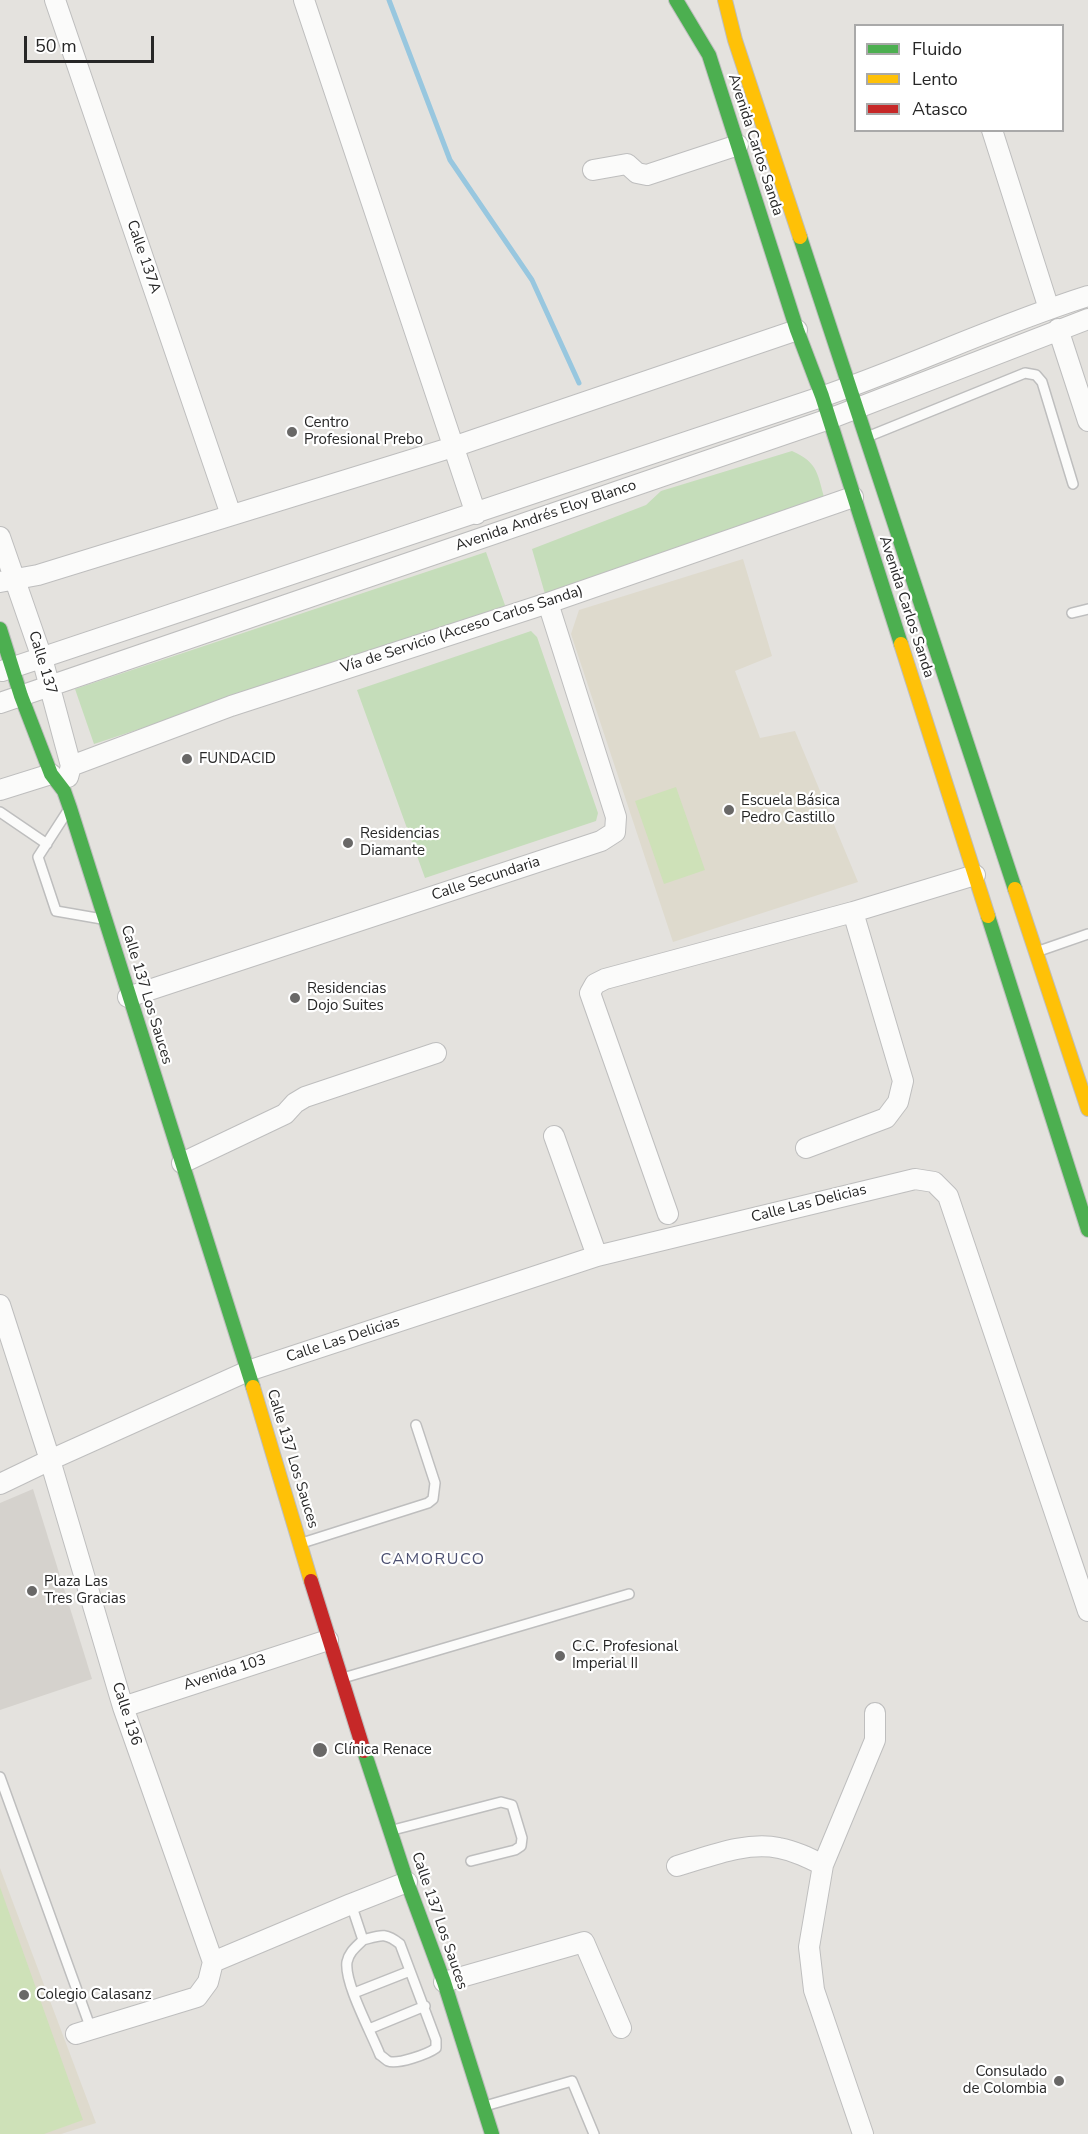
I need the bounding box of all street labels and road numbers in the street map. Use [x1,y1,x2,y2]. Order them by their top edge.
street label: Avenida Carlos Sanda [724,72,786,218]
street label: Calle 137A [122,218,164,296]
street label: Avenida Andrés Eloy Blanco [453,477,639,555]
street label: Avenida Carlos Sanda [875,534,937,680]
street label: Vía de Servicio (Acceso Carlos Sanda) [339,582,585,678]
street label: Calle 137 [24,629,60,697]
street label: Calle Secundaria [429,853,543,905]
street label: Calle 137 Los Sauces [116,923,176,1067]
street label: Calle Las Delicias [749,1181,869,1227]
street label: Calle Las Delicias [284,1313,402,1367]
street label: Calle 137 Los Sauces [262,1387,322,1531]
street label: Avenida 103 [181,1651,269,1695]
street label: Calle 136 [107,1680,145,1748]
street label: Calle 137 Los Sauces [407,1850,471,1992]

